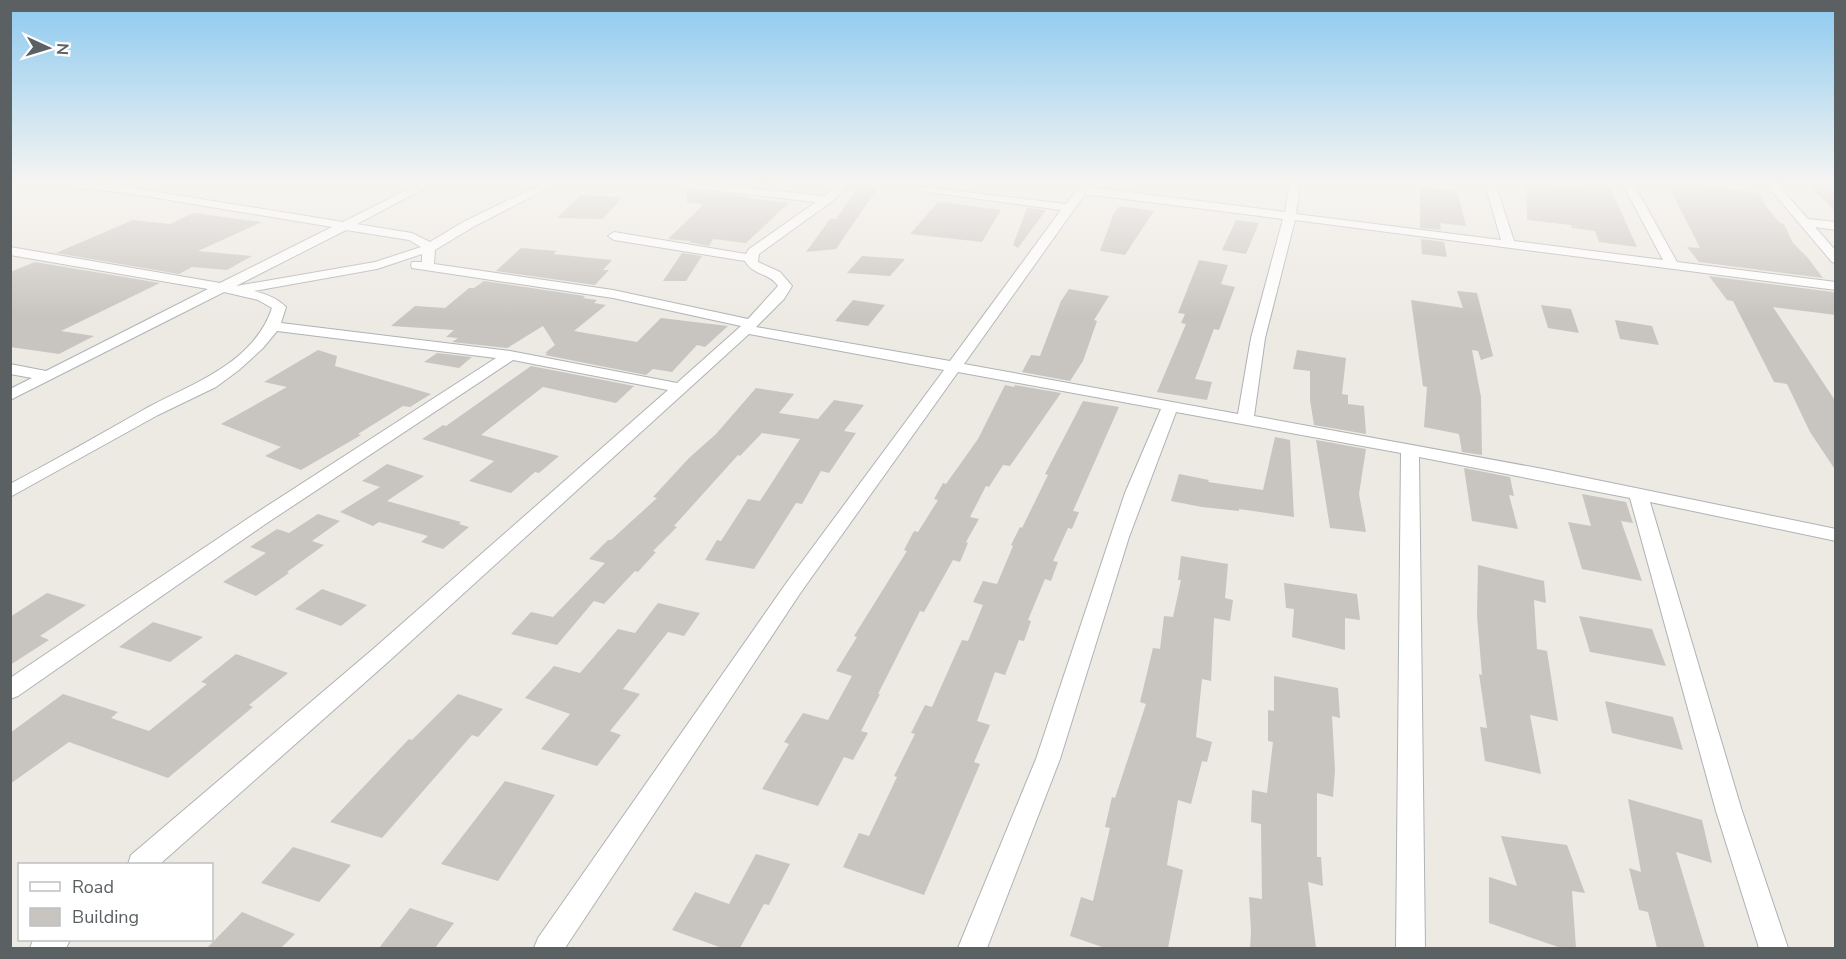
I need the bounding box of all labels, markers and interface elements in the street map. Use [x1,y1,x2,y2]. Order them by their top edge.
north arrow [18,18,78,78]
text: N [51,42,73,56]
legend [18,863,213,941]
text: Road [72,875,114,899]
text: Building [72,905,139,929]

